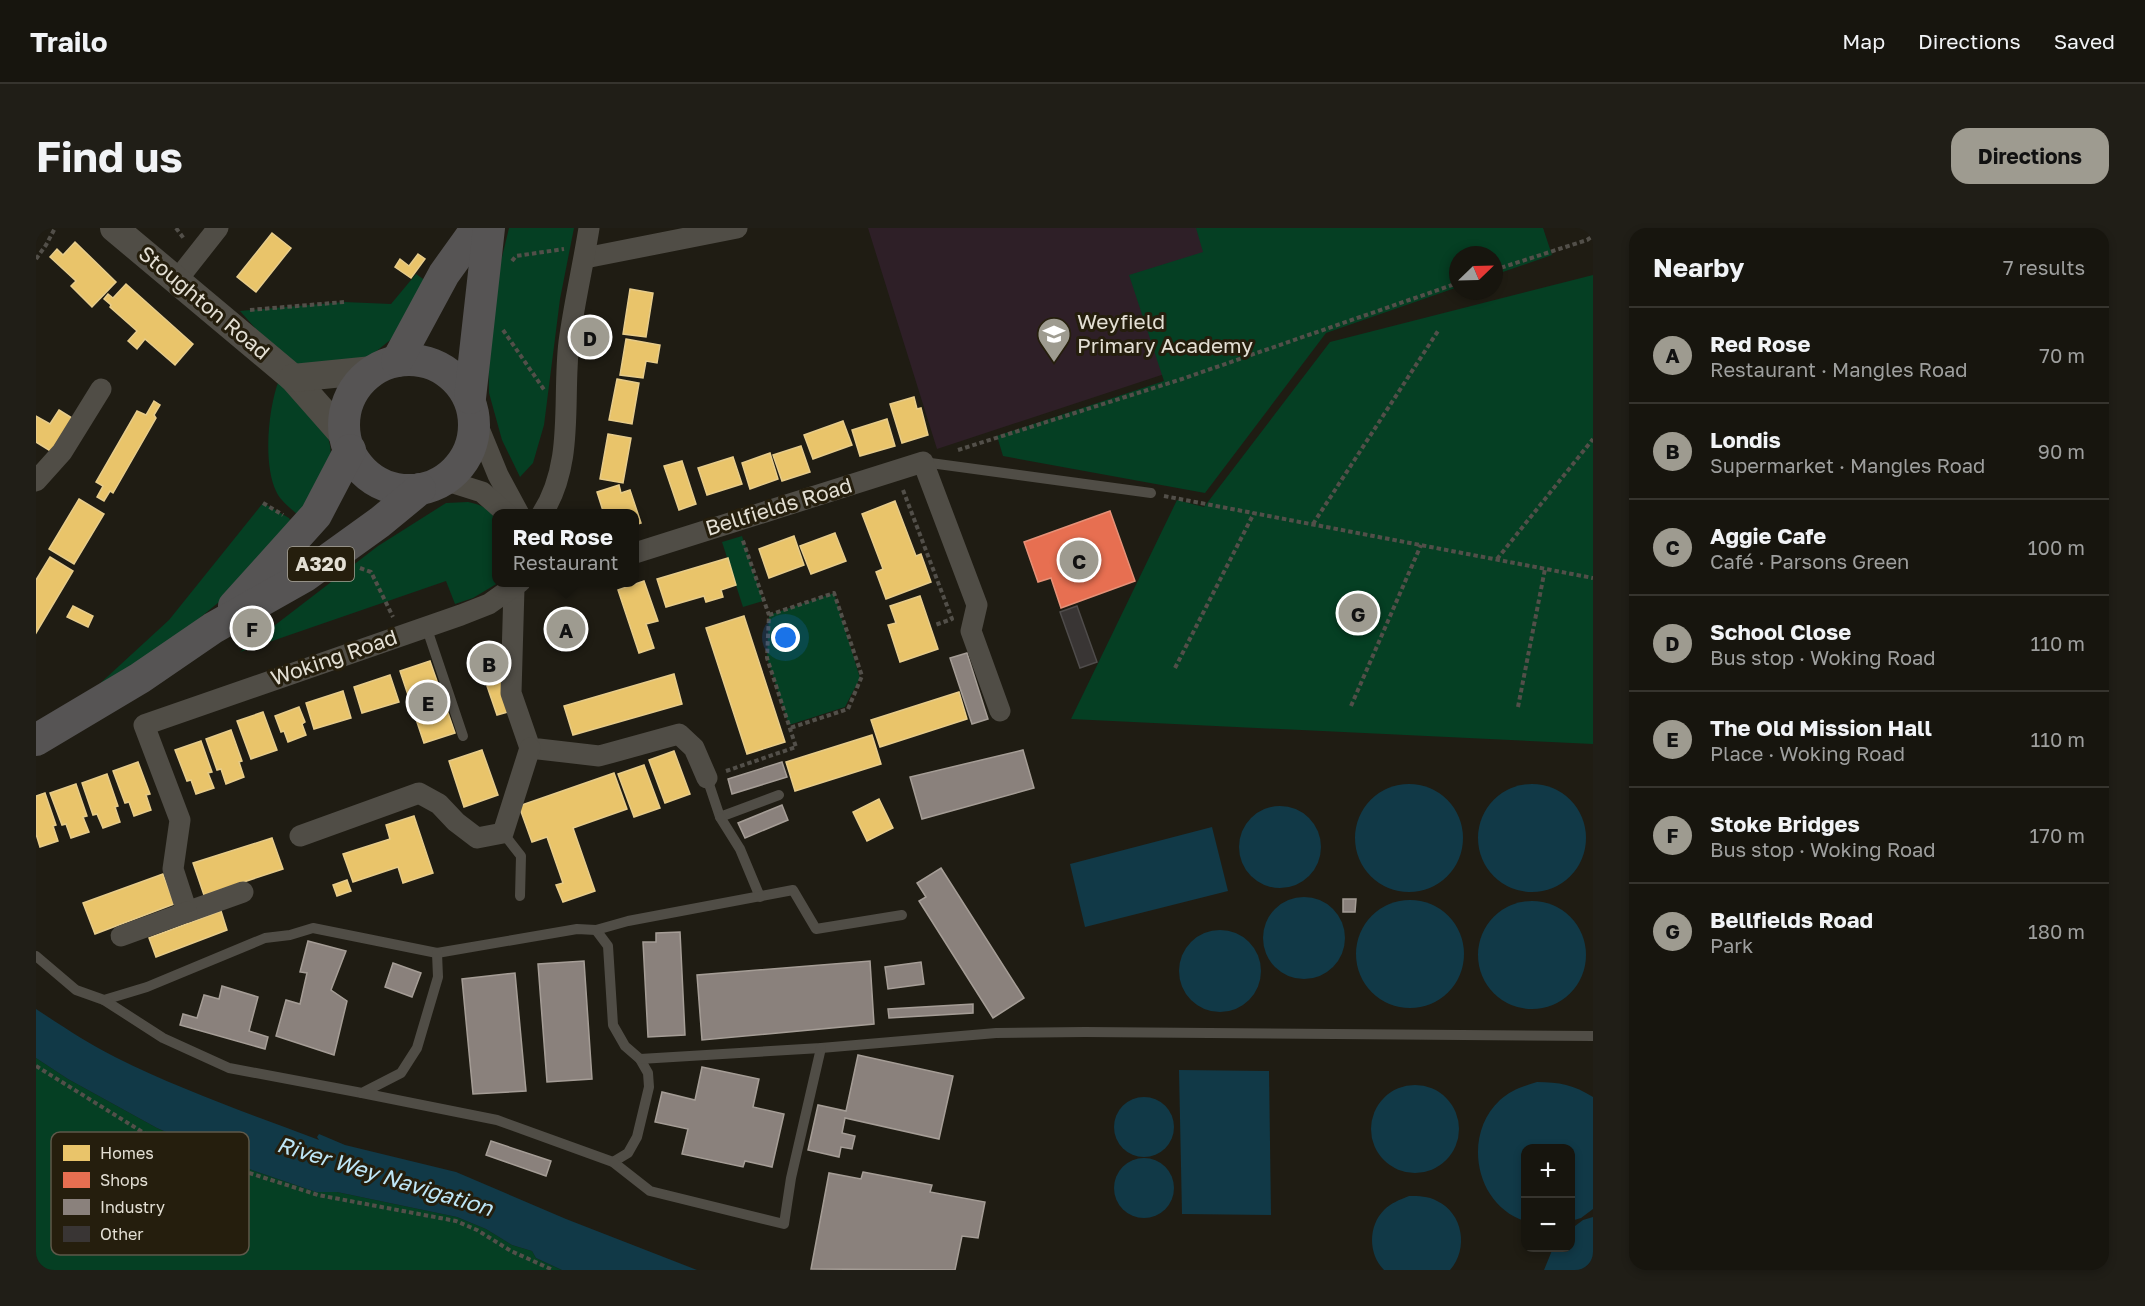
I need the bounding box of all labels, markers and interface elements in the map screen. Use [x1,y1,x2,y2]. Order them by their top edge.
text: Trailo [30,25,108,58]
text: Map [1842,28,1885,54]
text: Directions [1918,28,2021,54]
text: Saved [2054,28,2115,54]
button: Directions [1951,128,2109,184]
text: Find us [36,131,183,181]
street label: Stoughton Road [134,240,275,365]
north arrow [1449,246,1503,300]
text: Nearby [1653,252,1744,283]
text: 7 results [2003,255,2085,279]
place label: Weyfield Primary Academy [1077,308,1253,358]
pin: D [570,314,610,360]
school or university icon: Weyfield Primary Academy [1036,316,1072,363]
text: Red Rose [1710,330,1810,357]
text: A [1665,343,1680,367]
text: 70 m [2039,343,2085,367]
text: Restaurant · Mangles Road [1710,357,1968,381]
text: Londis [1710,426,1781,453]
text: B [1665,439,1680,463]
text: 90 m [2038,439,2085,463]
text: Supermarket · Mangles Road [1710,453,1985,477]
street label: Bellfields Road [702,471,855,541]
popup [492,509,639,587]
text: Aggie Cafe [1710,522,1826,549]
text: Red Rose [513,523,613,550]
text: C [1665,535,1680,559]
text: 100 m [2028,535,2085,559]
pin: C [1060,538,1098,582]
road number: A320 [288,547,354,581]
text: Café · Parsons Green [1710,549,1909,573]
text: Restaurant [513,550,619,574]
pin: G [1338,590,1378,636]
pin: F [232,606,272,650]
pin: A [546,606,586,652]
text: School Close [1710,618,1851,645]
street label: Woking Road [267,623,400,691]
your location [771,623,800,652]
text: D [1665,631,1680,655]
text: 110 m [2031,631,2085,655]
pin: B [470,640,508,686]
text: Bus stop · Woking Road [1710,645,1936,669]
pin: E [408,680,448,724]
text: The Old Mission Hall [1710,714,1932,741]
text: E [1666,727,1679,751]
text: 110 m [2031,727,2085,751]
text: Place · Woking Road [1710,741,1905,765]
text: Stoke Bridges [1710,810,1860,837]
text: F [1667,823,1678,847]
text: 170 m [2030,823,2085,847]
text: Bus stop · Woking Road [1710,837,1936,861]
text: Bellfields Road [1710,906,1873,933]
text: G [1665,919,1680,943]
text: 180 m [2028,919,2085,943]
text: Park [1710,933,1753,957]
water label: River Wey Navigation [274,1130,498,1222]
legend [51,1132,249,1255]
text: Homes [100,1143,154,1163]
map controls [1521,1144,1575,1252]
button: + [1521,1144,1575,1198]
text: Shops [100,1170,148,1190]
text: Industry [100,1197,165,1217]
button: − [1521,1198,1575,1252]
text: Other [100,1224,144,1244]

